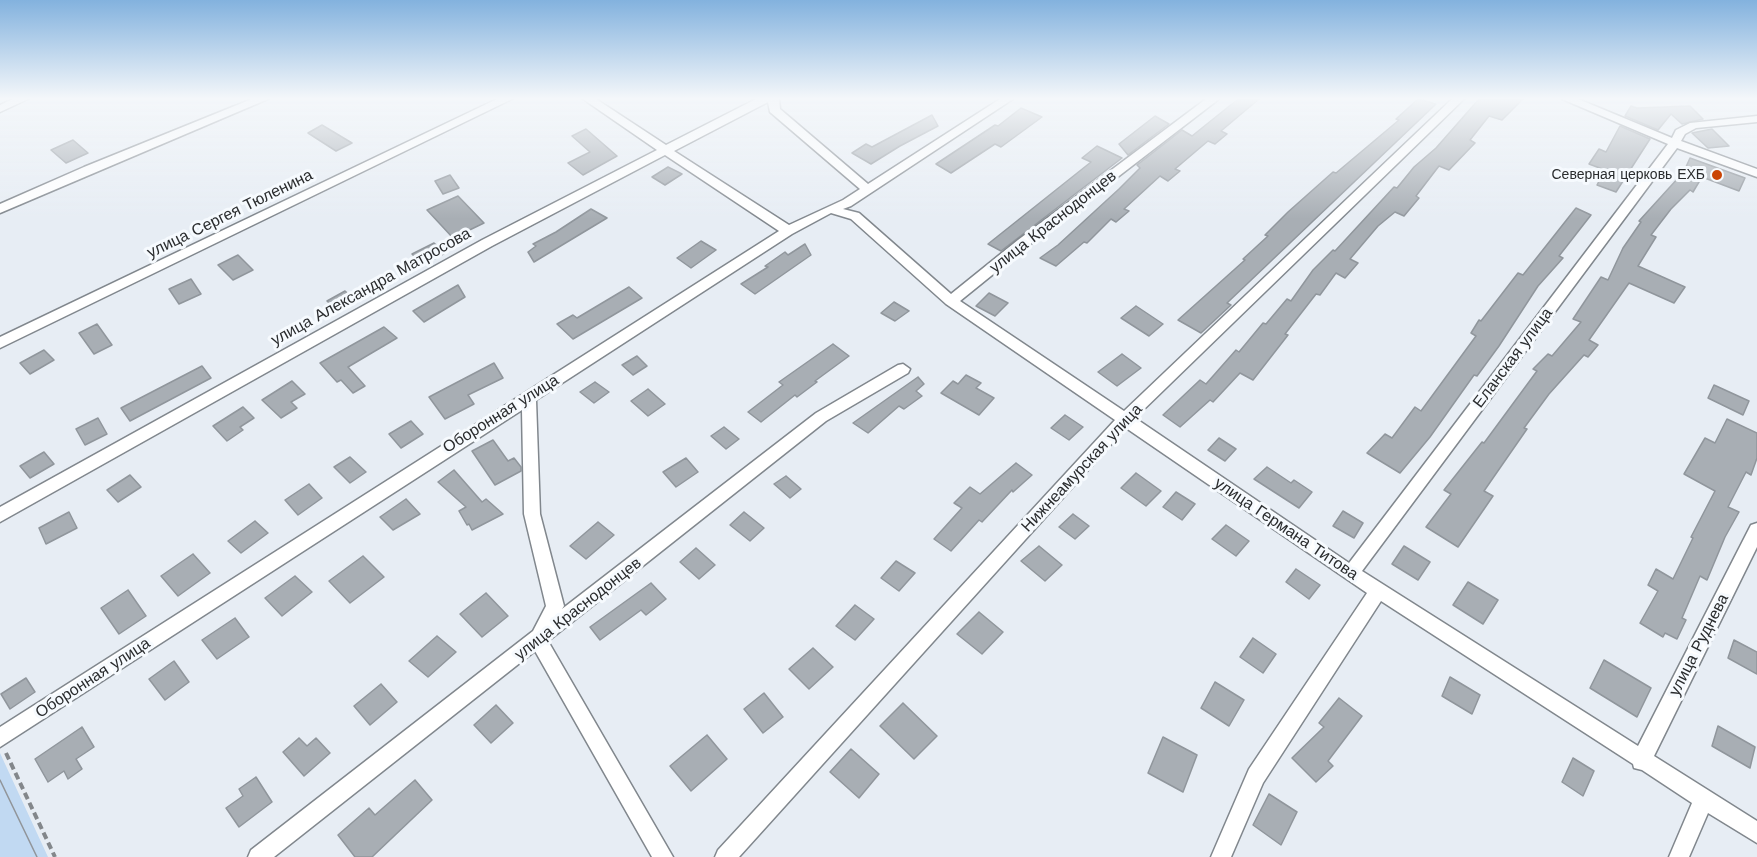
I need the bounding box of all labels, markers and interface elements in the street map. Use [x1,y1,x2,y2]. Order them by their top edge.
street label: улица Сергея Тюленина [144,166,316,262]
street label: улица Краснодонцев [986,167,1120,277]
place label: Северная церковь ЕХБ [1552,167,1705,183]
marker: Северная церковь ЕХБ [1710,168,1724,182]
street label: улица Александра Матросова [268,224,474,350]
street label: Еланская улица [1469,304,1557,412]
street label: Оборонная улица [440,371,562,457]
street label: Нижнеамурская улица [1018,400,1146,536]
street label: улица Германа Титова [1210,474,1362,584]
street label: улица Краснодонцев [511,554,645,664]
street label: улица Руднева [1665,591,1733,699]
street label: Оборонная улица [32,634,154,722]

